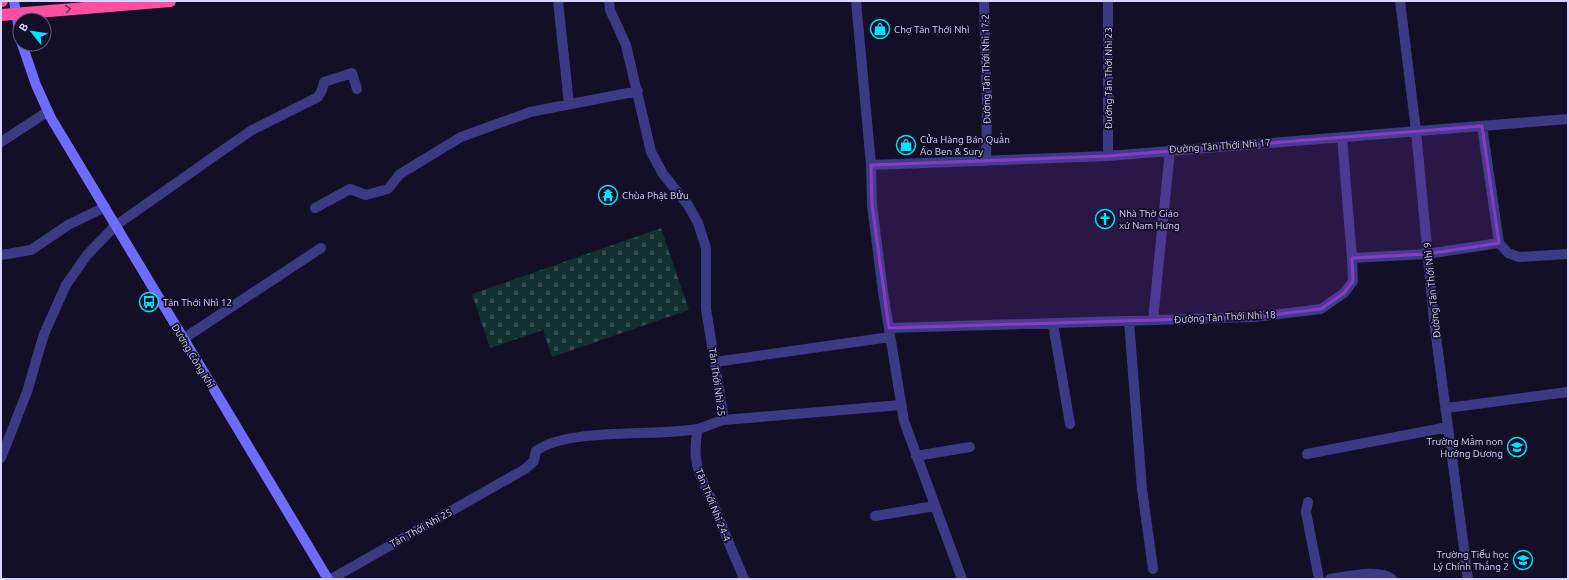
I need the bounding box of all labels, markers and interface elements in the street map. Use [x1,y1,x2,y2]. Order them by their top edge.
one-way arrow [65,5,71,14]
north arrow [12,12,52,52]
street label: Đường Tân Thới Nhì 17-2 [980,14,992,124]
shop icon: Chợ Tân Thới Nhì [869,18,891,40]
text: B [16,21,30,33]
place label: Chợ Tân Thới Nhì [894,24,970,36]
street label: Đường Tân Thới Nhì 23 [1103,27,1114,129]
place label: Cửa Hàng Bán Quần Áo Ben & Sury [920,132,1010,157]
shop icon: Cửa Hàng Bán Quần Áo Ben & Sury [895,134,917,156]
street label: Đường Tân Thới Nhì 17 [1169,137,1271,155]
temple icon: Chùa Phật Bửu [597,184,619,206]
place label: Chùa Phật Bửu [622,190,689,202]
church icon: Nhà Thờ Giáo xứ Nam Hưng [1094,208,1116,230]
place label: Nhà Thờ Giáo xứ Nam Hưng [1119,208,1180,231]
street label: Đường Tân Thới Nhì 9 [1422,242,1442,338]
bus stop icon: Tân Thới Nhì 12 [138,291,160,313]
place label: Tân Thới Nhì 12 [163,297,232,308]
street label: Đường Tân Thới Nhì 18 [1174,309,1276,325]
street label: Dương Công Khi [170,322,216,390]
street label: Tân Thới Nhì 25 [707,347,727,417]
place label: Trường Mầm non Hướng Dương [1426,434,1503,459]
school or university icon: Trường Mầm non Hướng Dương [1506,436,1528,458]
street label: Tân Thới Nhì 24-4 [693,467,733,543]
street label: Tân Thới Nhì 25 [388,506,454,550]
place label: Trường Tiểu học Lý Chính Thắng 2 [1433,549,1509,572]
school or university icon: Trường Tiểu học Lý Chính Thắng 2 [1512,549,1534,571]

